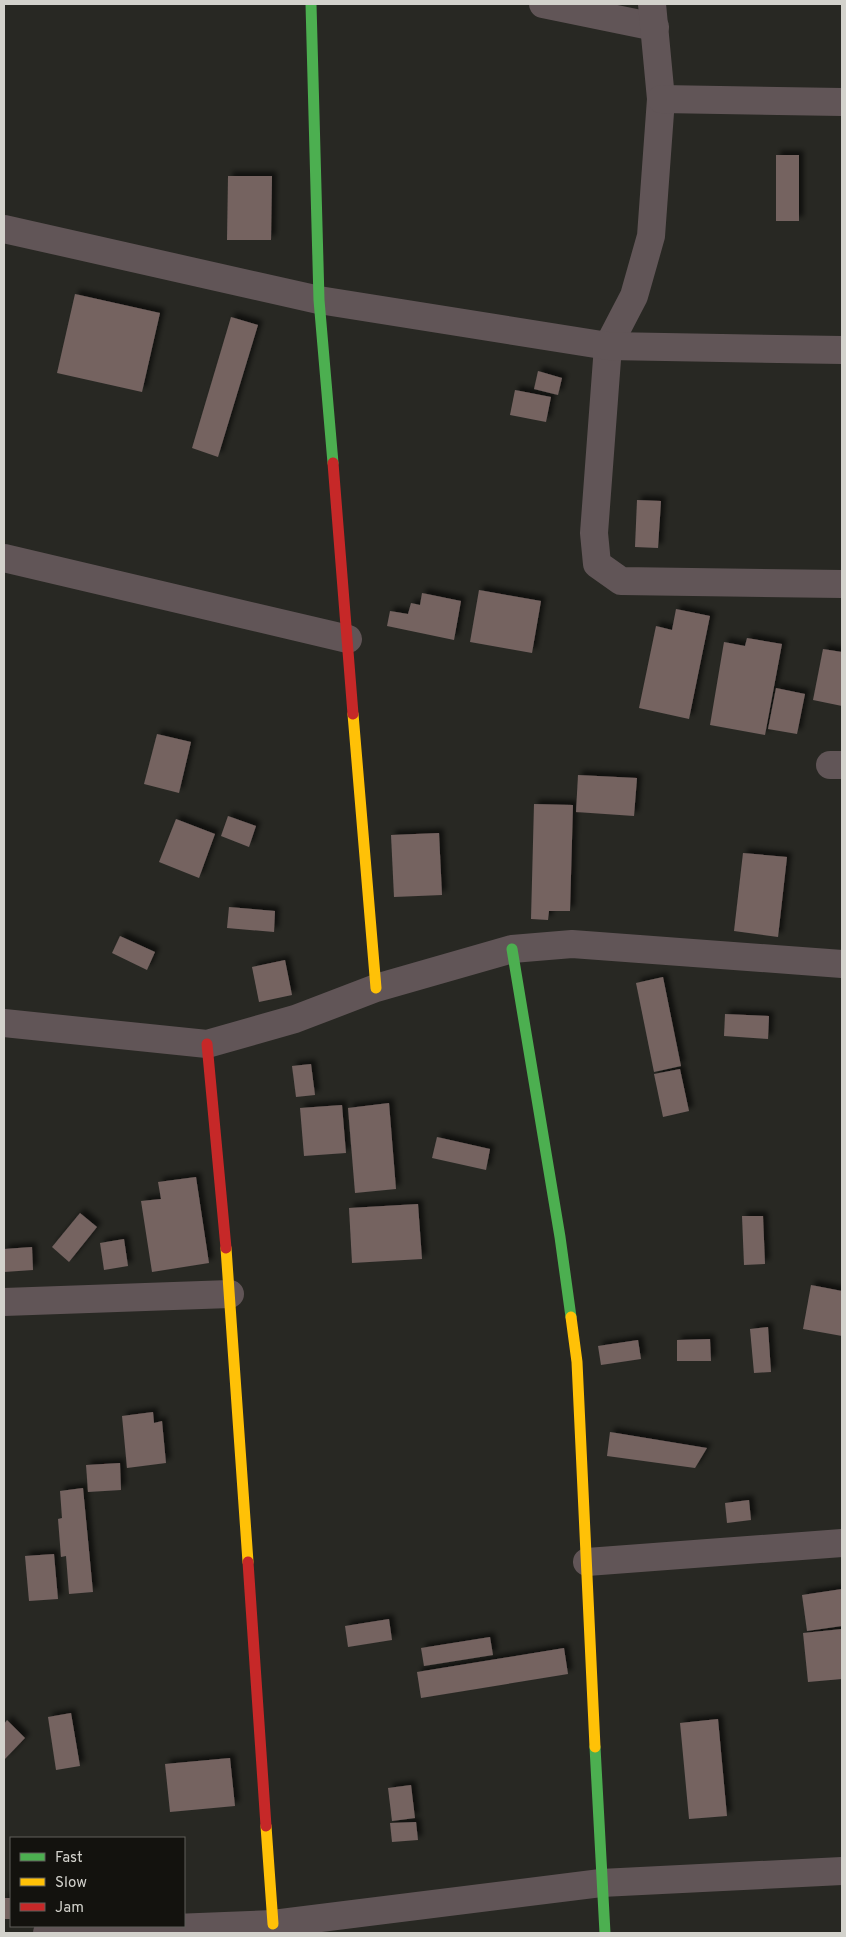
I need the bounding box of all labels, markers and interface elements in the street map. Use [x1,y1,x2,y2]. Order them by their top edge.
legend [10,1837,185,1927]
text: Fast [55,1849,83,1868]
text: Slow [55,1874,87,1893]
text: Jam [55,1899,84,1918]

